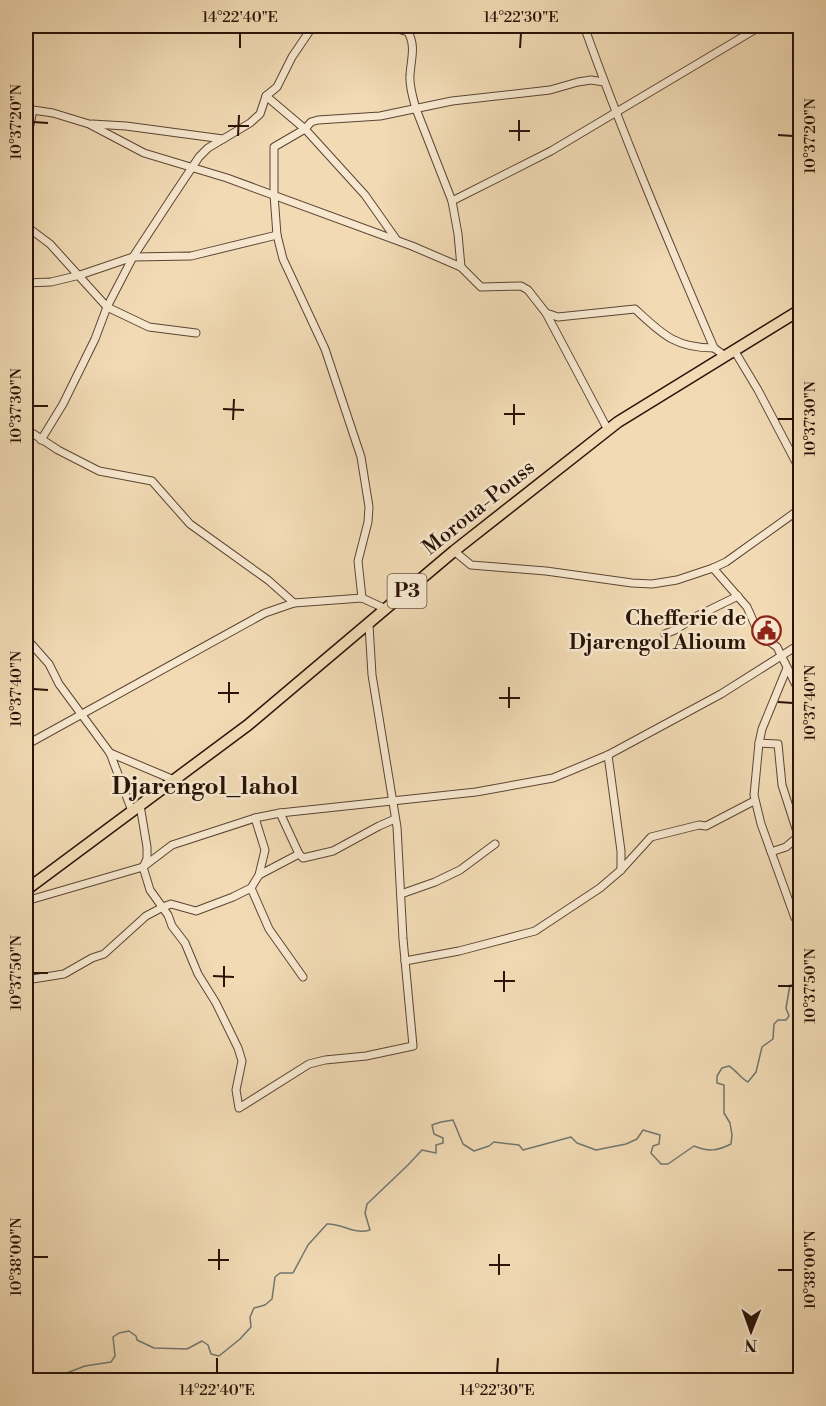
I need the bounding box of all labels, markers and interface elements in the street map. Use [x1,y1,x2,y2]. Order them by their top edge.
text: 14°22'40"E [202,8,278,27]
text: 14°22'30"E [483,8,559,27]
text: 10°37'20"N [7,84,26,160]
text: 10°37'20"N [801,98,820,174]
text: 10°37'30"N [7,368,26,444]
text: 10°37'30"N [801,381,820,457]
street label: Moroua-Pouss [418,455,540,561]
road number: P3 [388,574,426,608]
place label: Chefferie de Djarengol Alioum [569,606,746,656]
public building icon: Chefferie de Djarengol Alioum [751,615,783,647]
text: 10°37'40"N [7,651,26,727]
text: 10°37'40"N [801,665,820,741]
district label: Djarengol_lahol [112,772,298,802]
text: 10°37'50"N [7,935,26,1011]
text: 10°37'50"N [801,948,820,1024]
text: 10°38'00"N [7,1217,26,1297]
text: 10°38'00"N [801,1230,820,1310]
north arrow [721,1301,781,1361]
text: N [744,1335,757,1355]
text: 14°22'40"E [179,1381,255,1400]
text: 14°22'30"E [459,1381,535,1400]

